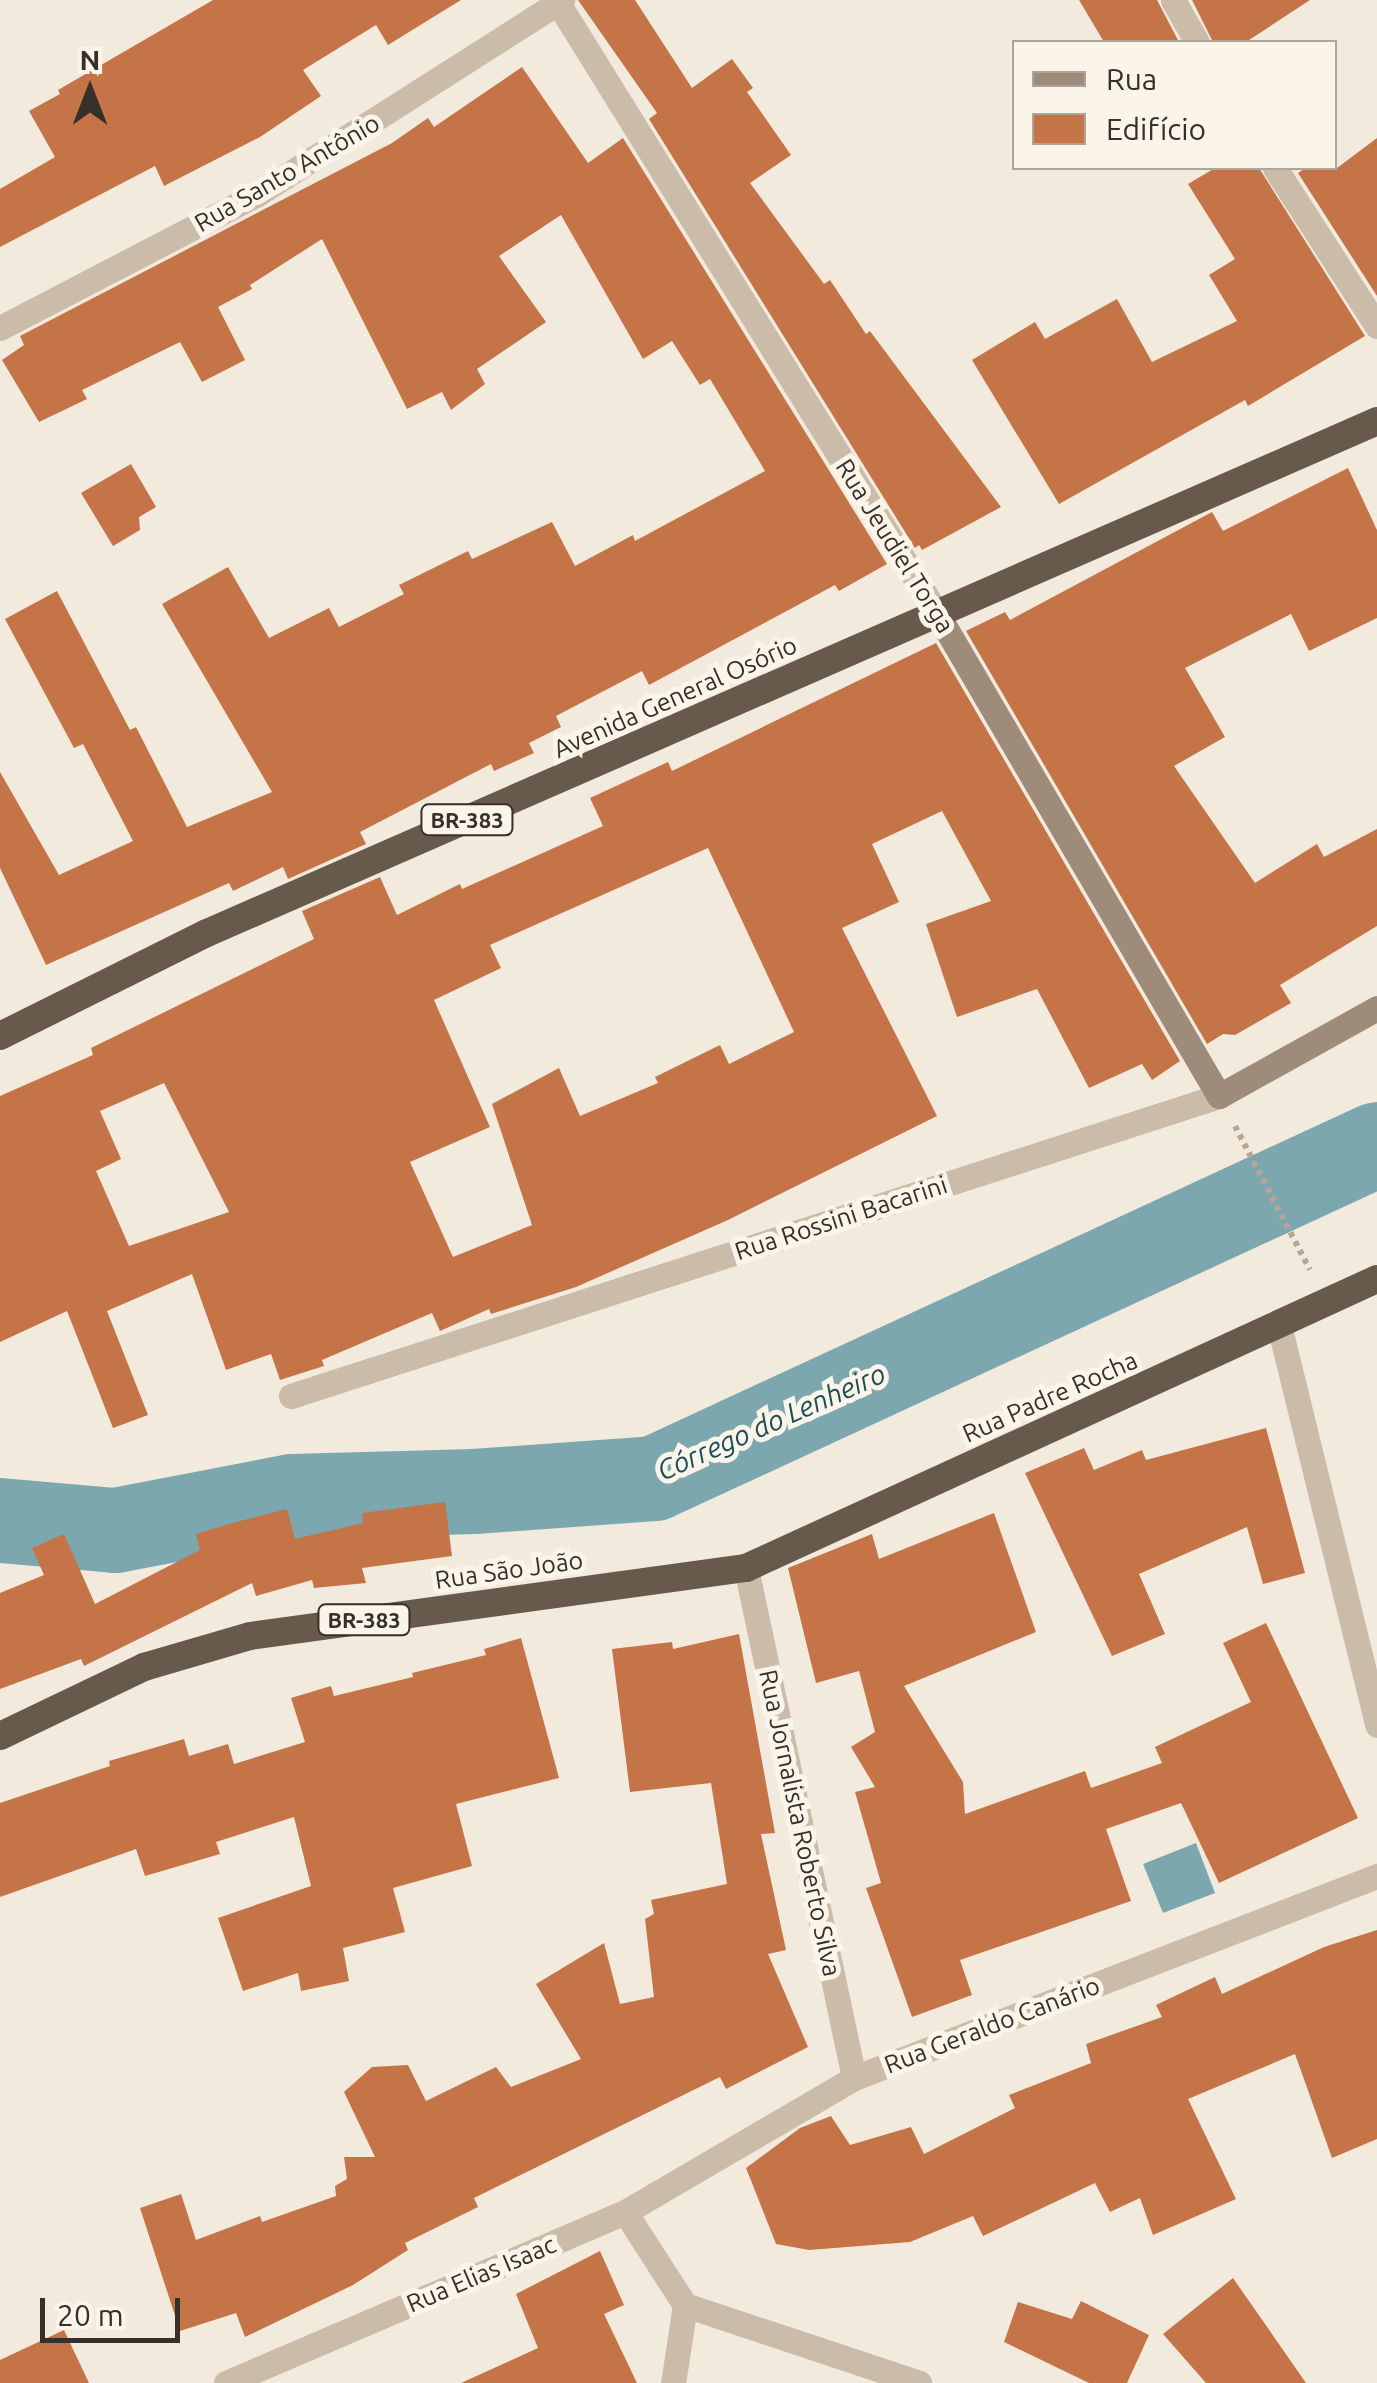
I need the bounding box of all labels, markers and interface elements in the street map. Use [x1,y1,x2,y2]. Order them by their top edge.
north arrow [40,40,140,140]
legend [1012,40,1337,170]
text: N [80,44,100,75]
text: Rua [1106,62,1157,96]
street label: Rua Santo Antônio [189,108,385,238]
text: Edifício [1106,112,1206,146]
street label: Rua Jeudiel Torga [829,453,961,639]
street label: Avenida General Osório [549,630,801,764]
road number: BR-383 [420,803,514,837]
street label: Rua Rossini Bacarini [731,1170,951,1266]
street label: Rua Padre Rocha [958,1345,1142,1449]
water label: Córrego do Lenheiro [652,1357,890,1487]
street label: Rua São João [433,1545,585,1595]
road number: BR-383 [316,1603,412,1637]
street label: Rua Jornalista Roberto Silva [753,1667,847,1979]
street label: Rua Geraldo Canário [880,1970,1104,2080]
street label: Rua Elias Isaac [402,2229,560,2319]
scale bar [45,2278,185,2340]
text: 20 m [57,2298,124,2332]

